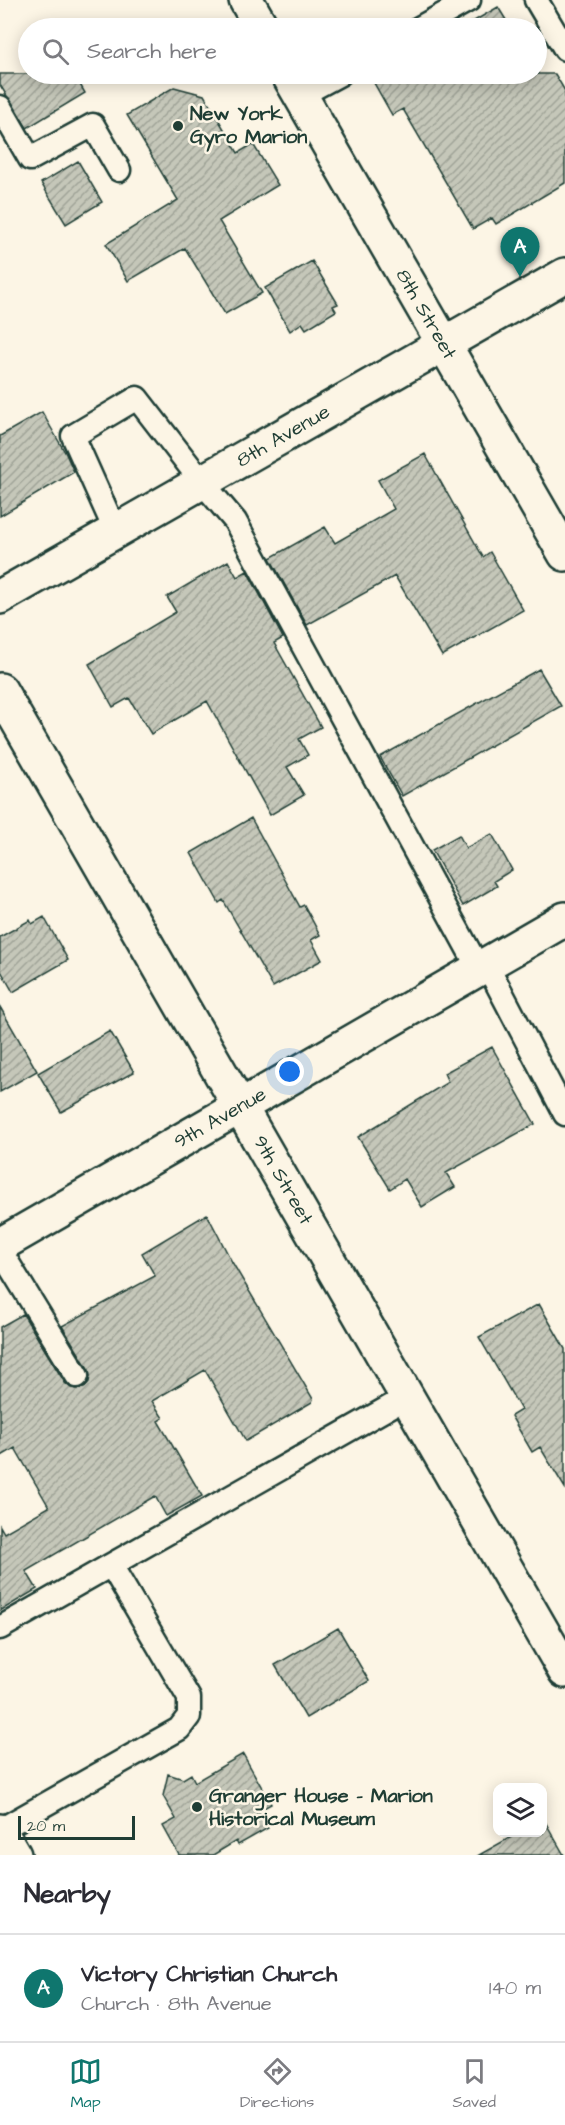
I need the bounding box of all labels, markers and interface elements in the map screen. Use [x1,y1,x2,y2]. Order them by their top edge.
search box [18,18,547,84]
icon: search [39,35,72,68]
text: Search here [87,36,217,67]
place label: New York Gyro Marion [190,100,307,152]
marker: New York Gyro Marion [171,119,185,133]
pin: A [500,228,540,277]
street label: 8th Street [389,263,463,365]
street label: 8th Avenue [231,398,335,474]
your location [275,1057,304,1086]
street label: 9th Avenue [169,1080,271,1156]
street label: 9th Street [246,1130,320,1230]
place label: Granger House - Marion Historical Museum [209,1782,433,1833]
map controls [493,1783,547,1837]
button: layers [493,1783,547,1837]
marker: Granger House - Marion Historical Museum [190,1800,204,1814]
scale bar [18,1813,135,1840]
text: 20 m [27,1815,65,1837]
text: Nearby [24,1876,111,1912]
text: Victory Christian Church [81,1959,337,1990]
text: A [37,1974,50,2002]
text: 140 m [489,1974,541,2002]
text: Church · 8th Avenue [81,1990,272,2018]
tab: Map [69,2055,102,2113]
tab: Directions [240,2055,314,2113]
tab: Saved [452,2055,496,2113]

